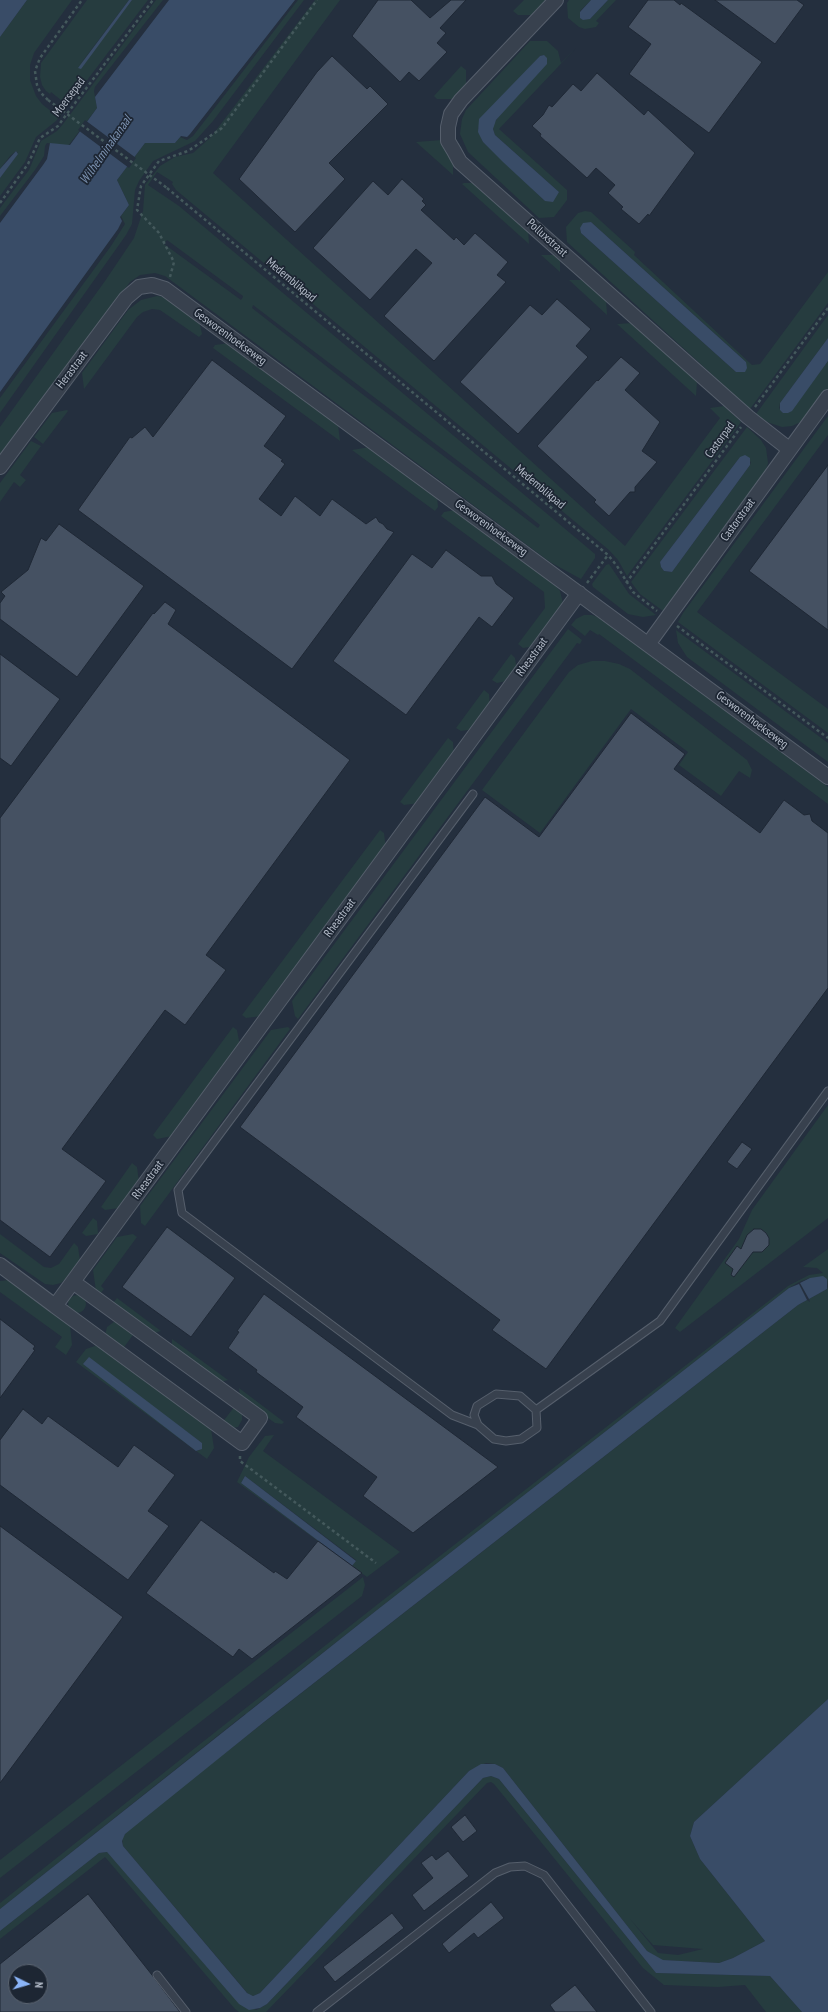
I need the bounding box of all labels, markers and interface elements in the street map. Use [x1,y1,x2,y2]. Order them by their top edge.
street label: Moersepad [50,75,88,119]
water label: Wilhelminakanaal [77,113,135,187]
street label: Polluxstraat [524,216,570,260]
street label: Medemblikpad [263,255,319,305]
street label: Gesworenhoekseweg [191,306,269,368]
street label: Herastraat [53,348,91,392]
street label: Castorpad [702,419,738,461]
street label: Medemblikpad [512,462,568,512]
street label: Castorstraat [718,496,758,544]
street label: Gesworenhoekseweg [452,497,530,559]
street label: Rheastraat [513,635,551,679]
street label: Gesworenhoekseweg [713,688,791,752]
street label: Rheastraat [321,896,359,940]
street label: Rheastraat [129,1158,167,1202]
north arrow [8,1964,48,2004]
text: N [32,1981,46,1989]

